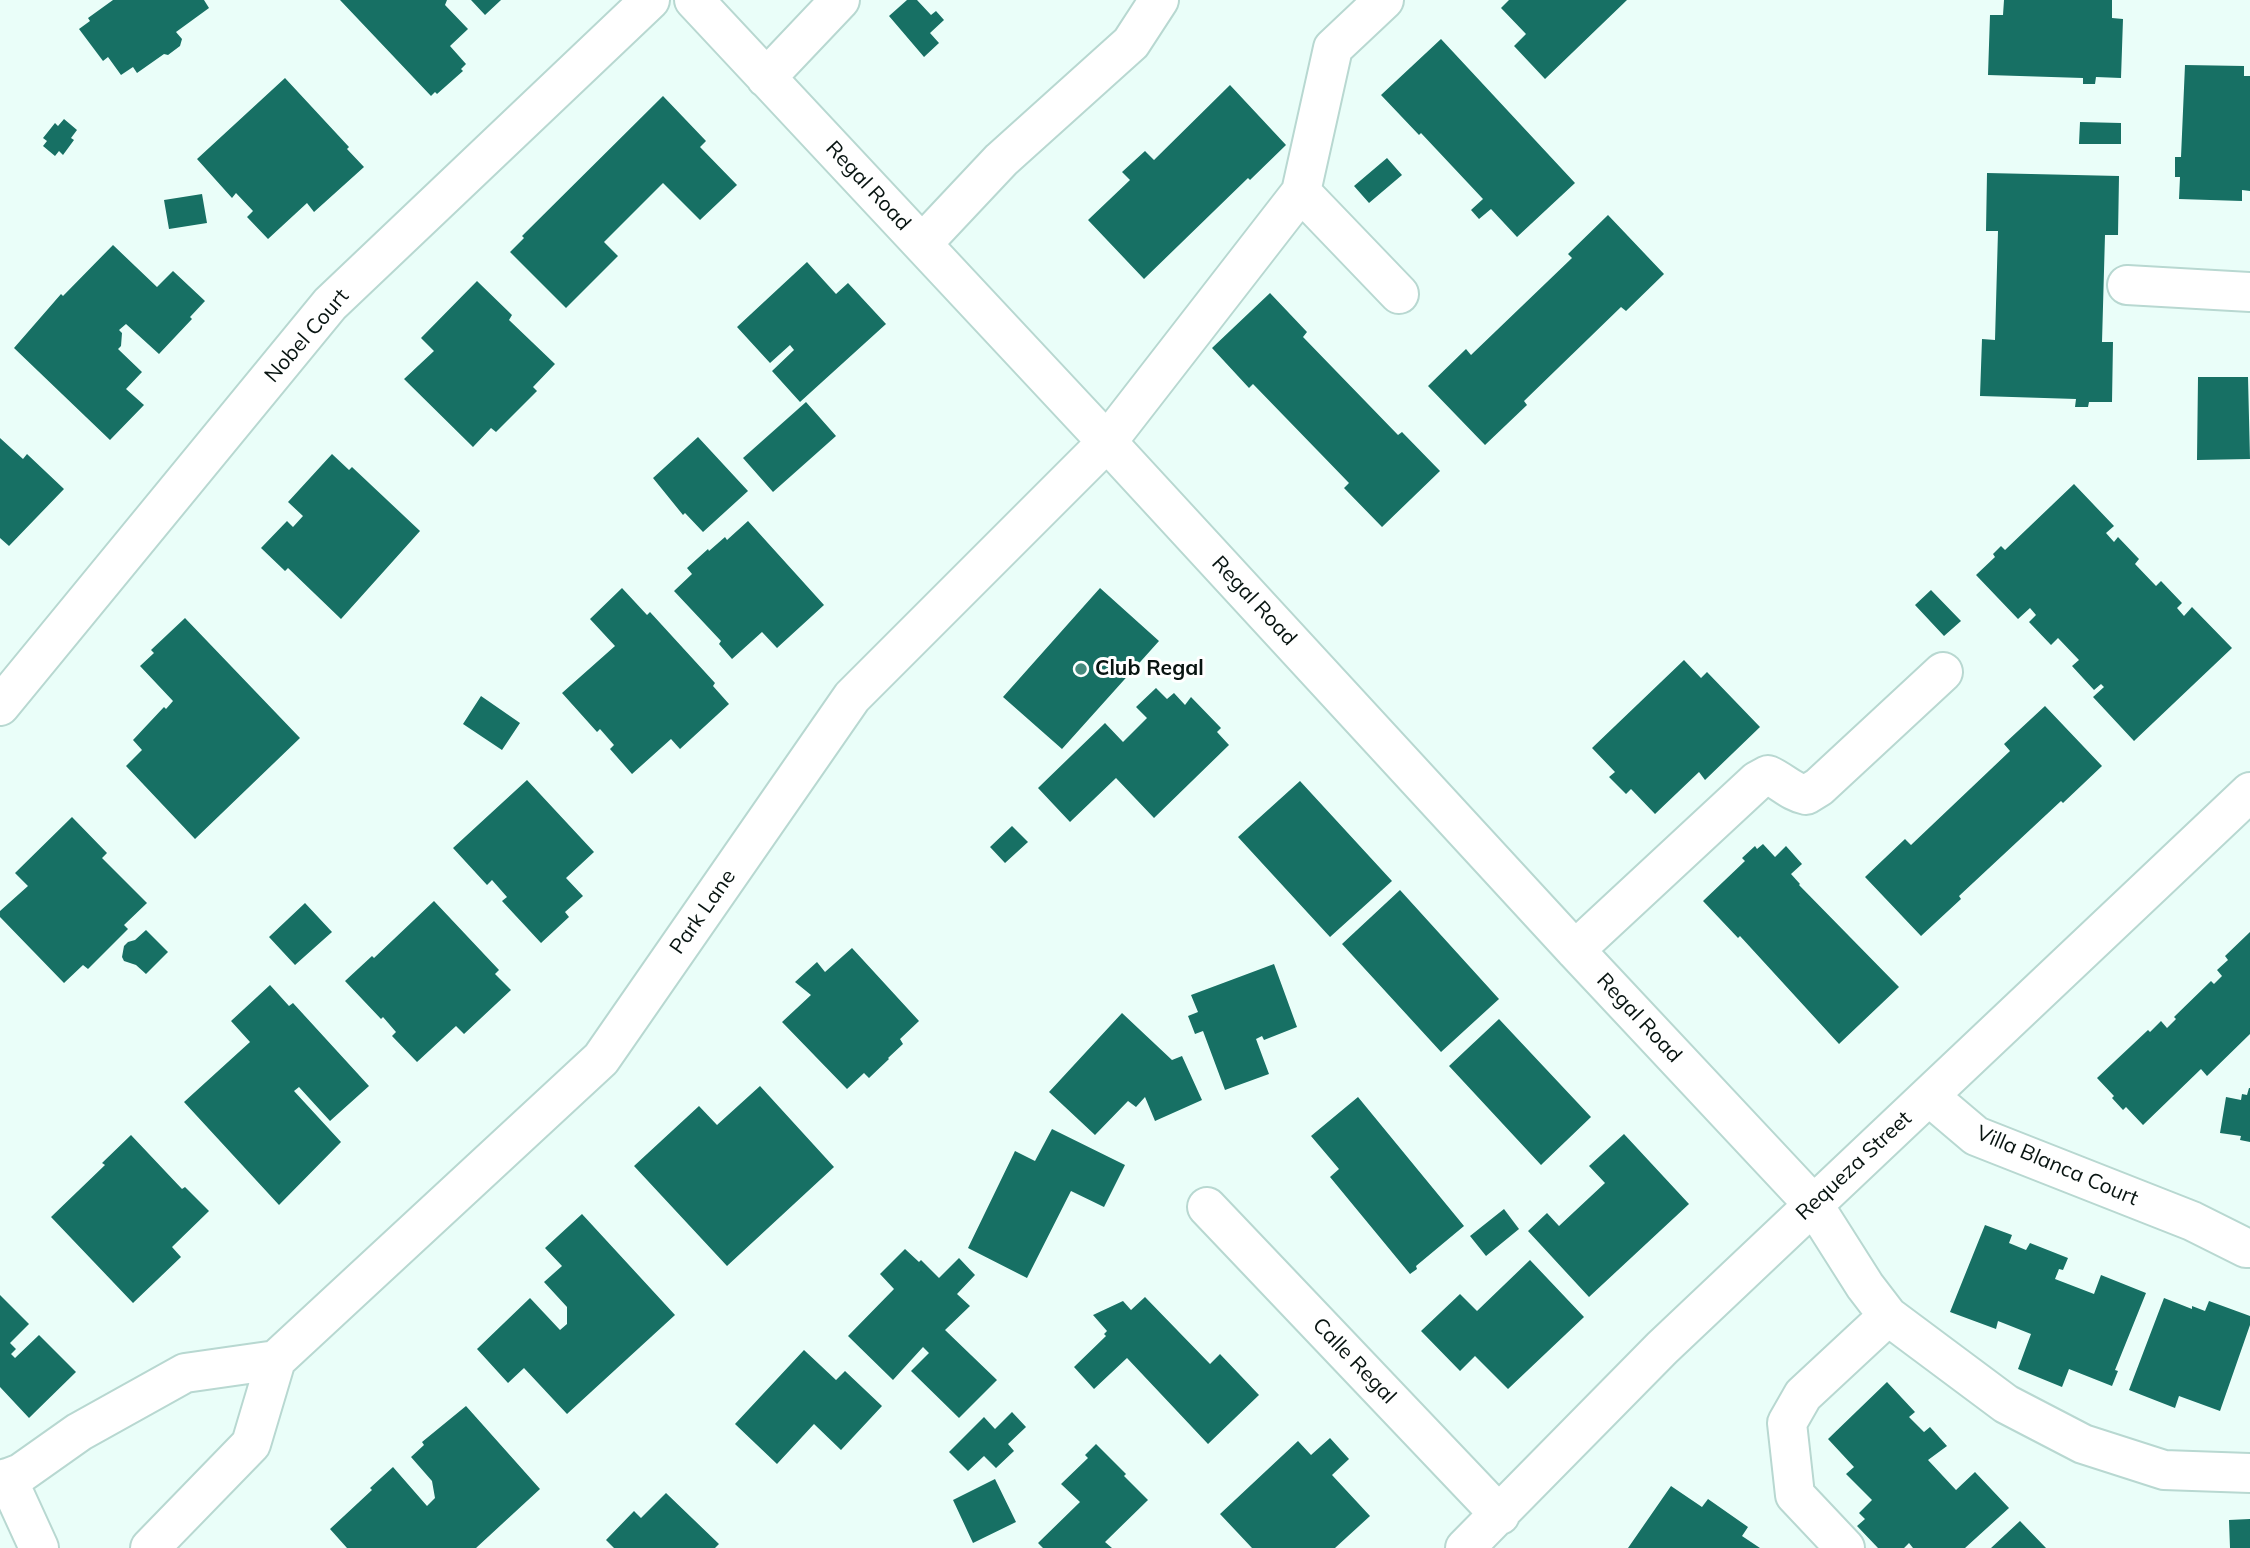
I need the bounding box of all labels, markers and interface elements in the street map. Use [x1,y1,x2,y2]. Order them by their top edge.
street label: Regal Road [820,136,916,236]
street label: Nobel Court [260,284,354,388]
street label: Regal Road [1206,551,1302,651]
place label: Club Regal [1095,656,1204,682]
marker: Club Regal [1073,661,1089,677]
street label: Park Lane [665,865,741,959]
street label: Regal Road [1591,968,1687,1068]
street label: Requeza Street [1791,1106,1917,1226]
street label: Villa Blanca Court [1972,1120,2142,1212]
street label: Calle Regal [1307,1313,1401,1409]

